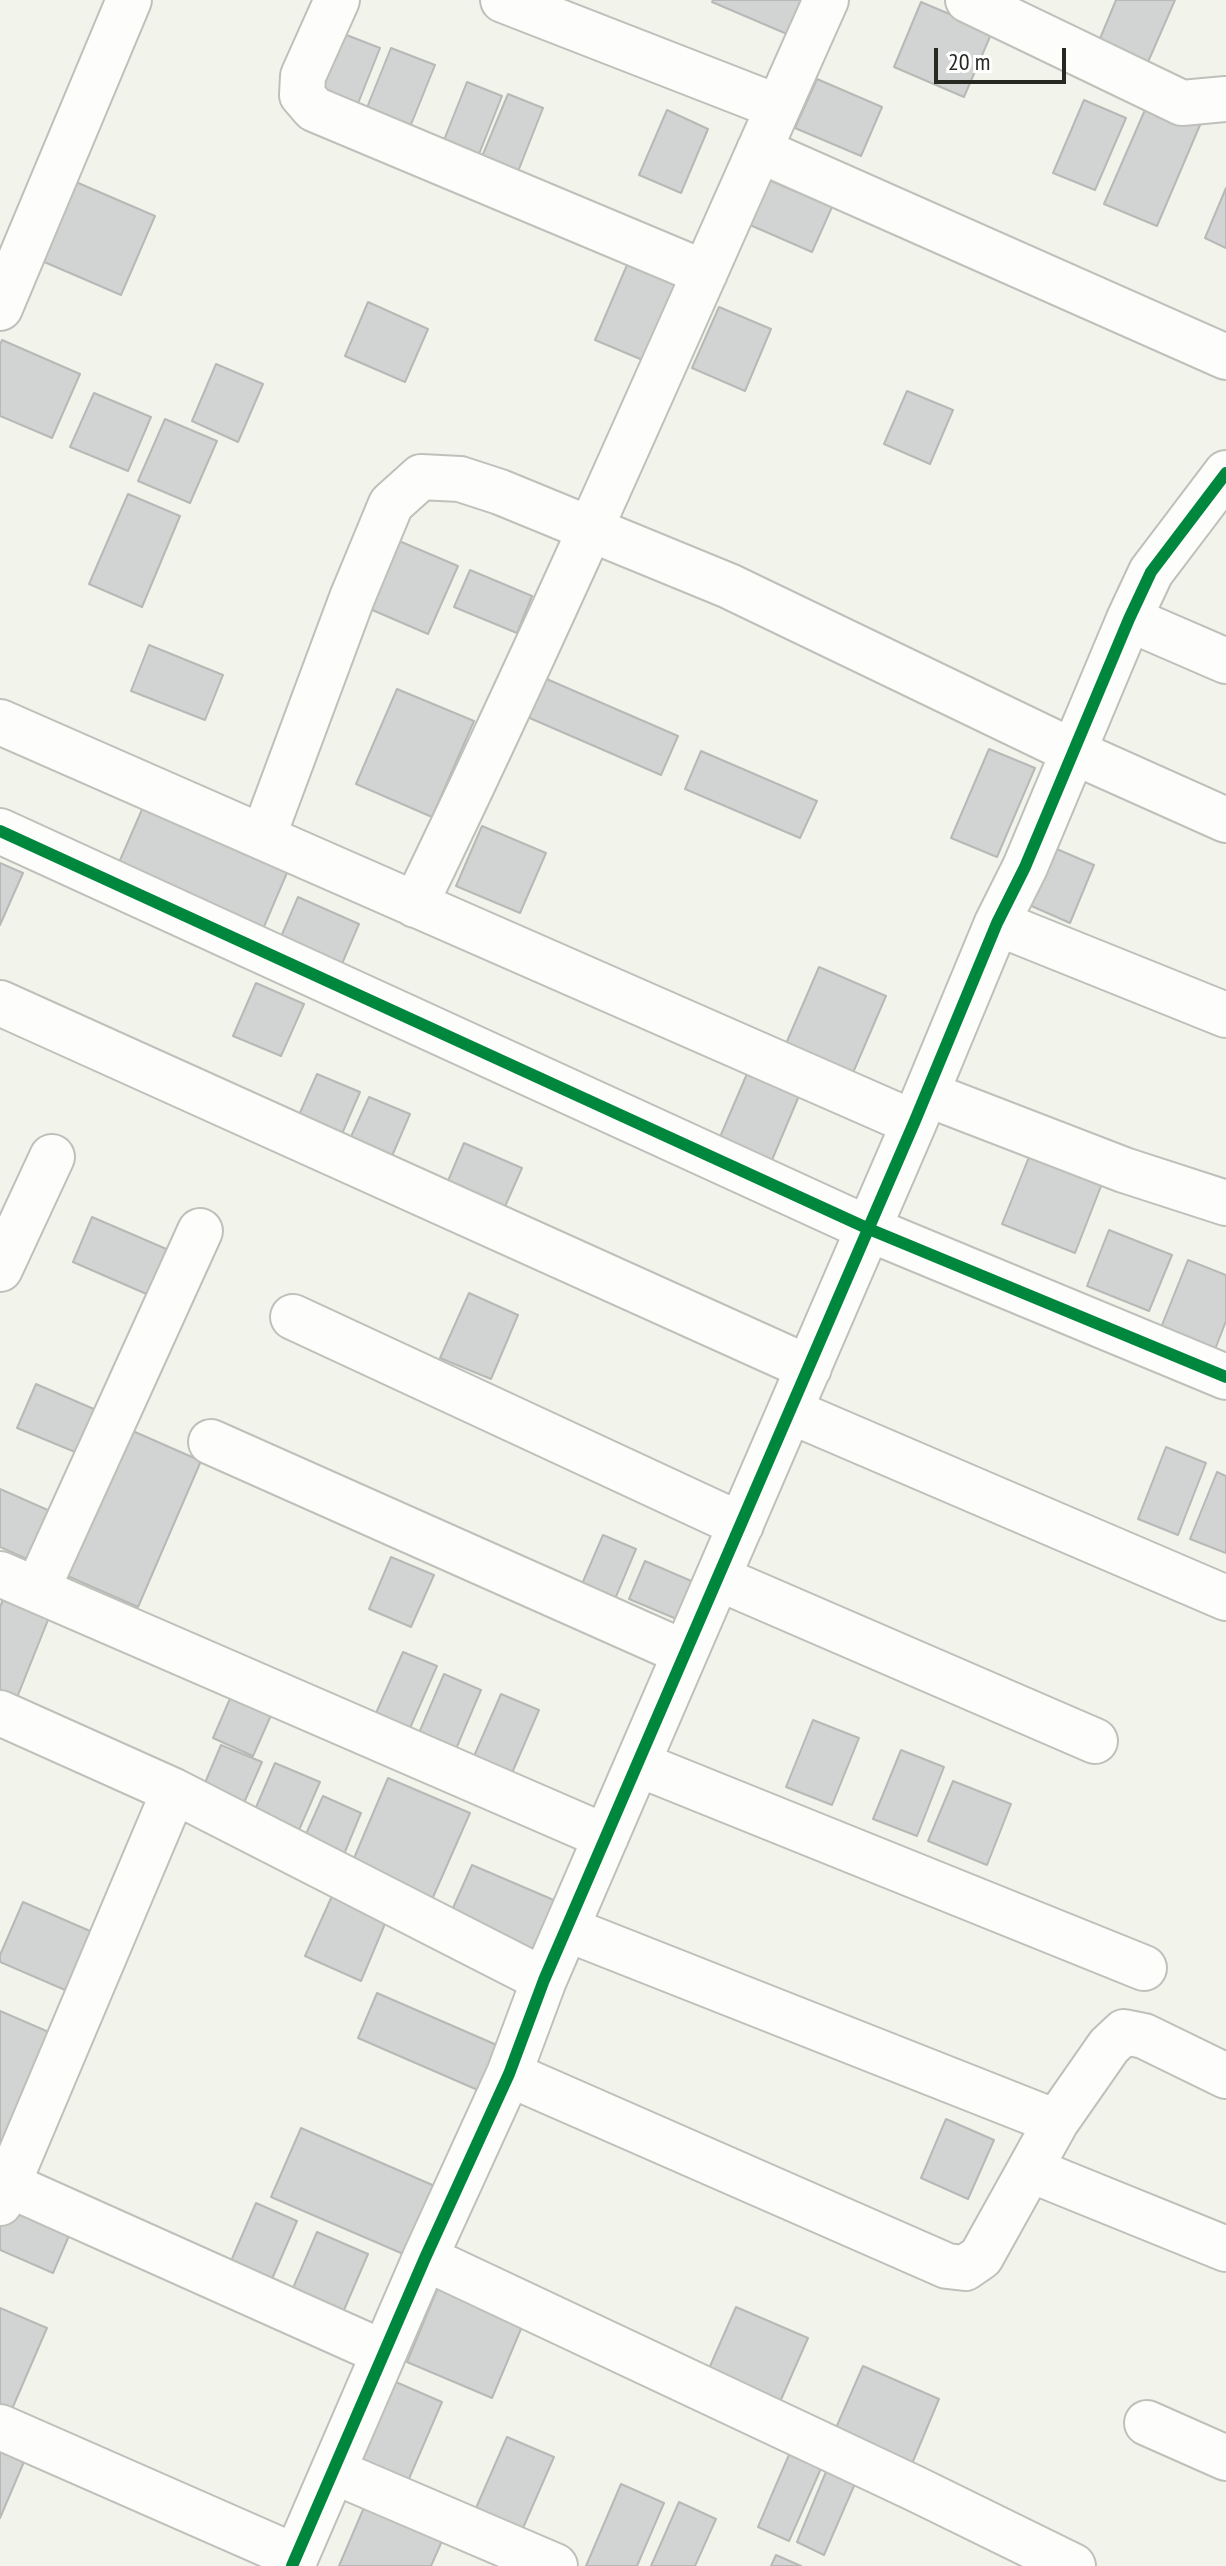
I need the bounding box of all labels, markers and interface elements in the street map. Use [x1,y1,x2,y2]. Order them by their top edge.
scale bar [938,32,1070,82]
text: 20 m [948,46,990,77]

